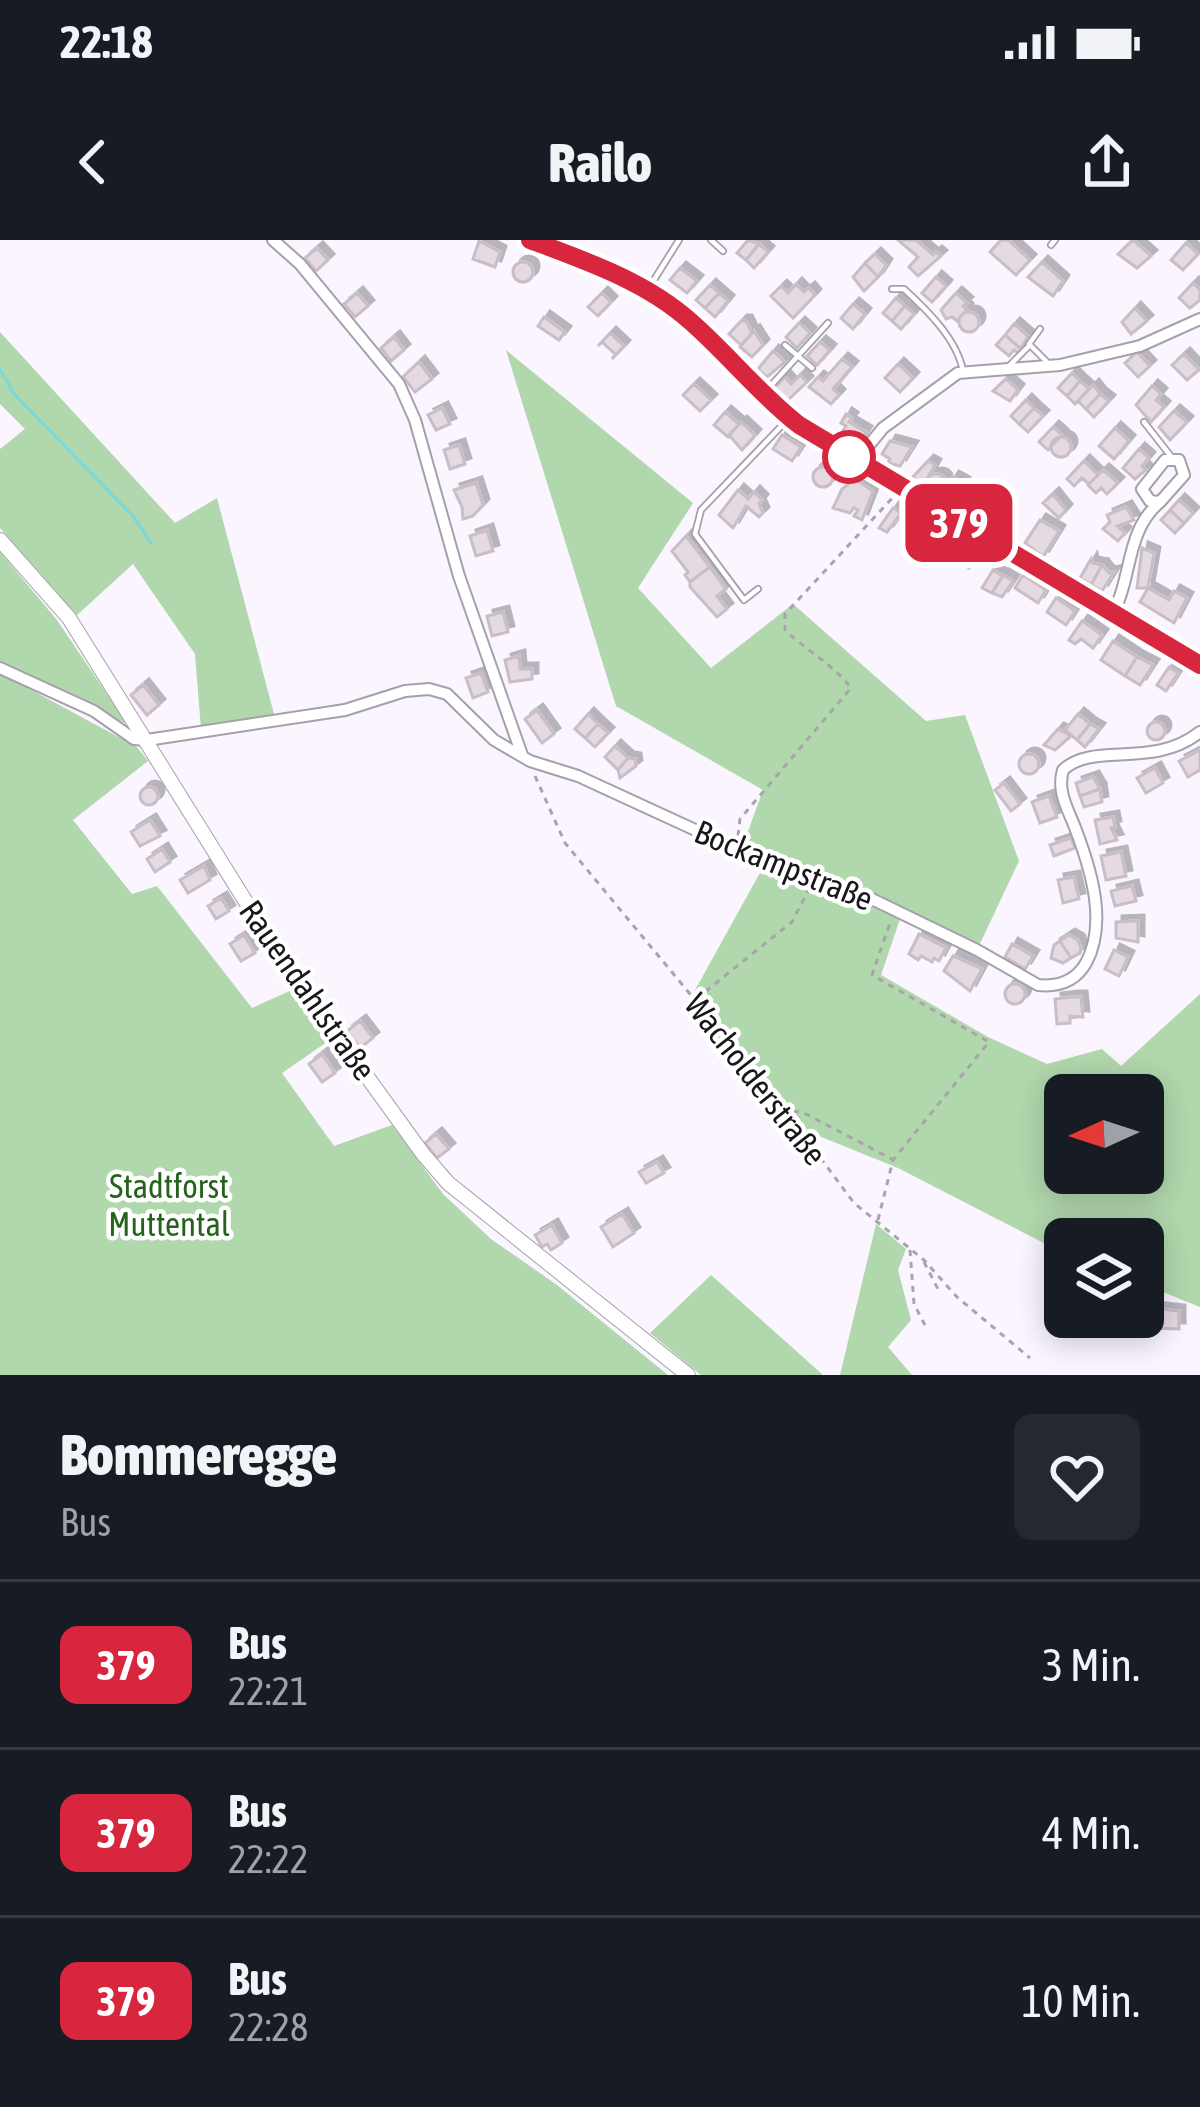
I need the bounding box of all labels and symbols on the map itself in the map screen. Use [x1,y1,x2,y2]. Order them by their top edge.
unlabelled marker [824,432,874,482]
line badge: 379 [890,484,1028,562]
street label: Bockampstraße [689,812,879,918]
street label: Rauendahlstraße [232,893,384,1087]
street label: Wacholderstraße [677,986,835,1172]
north arrow [1044,1074,1164,1194]
park label: Stadtforst Muttental [108,1167,230,1243]

